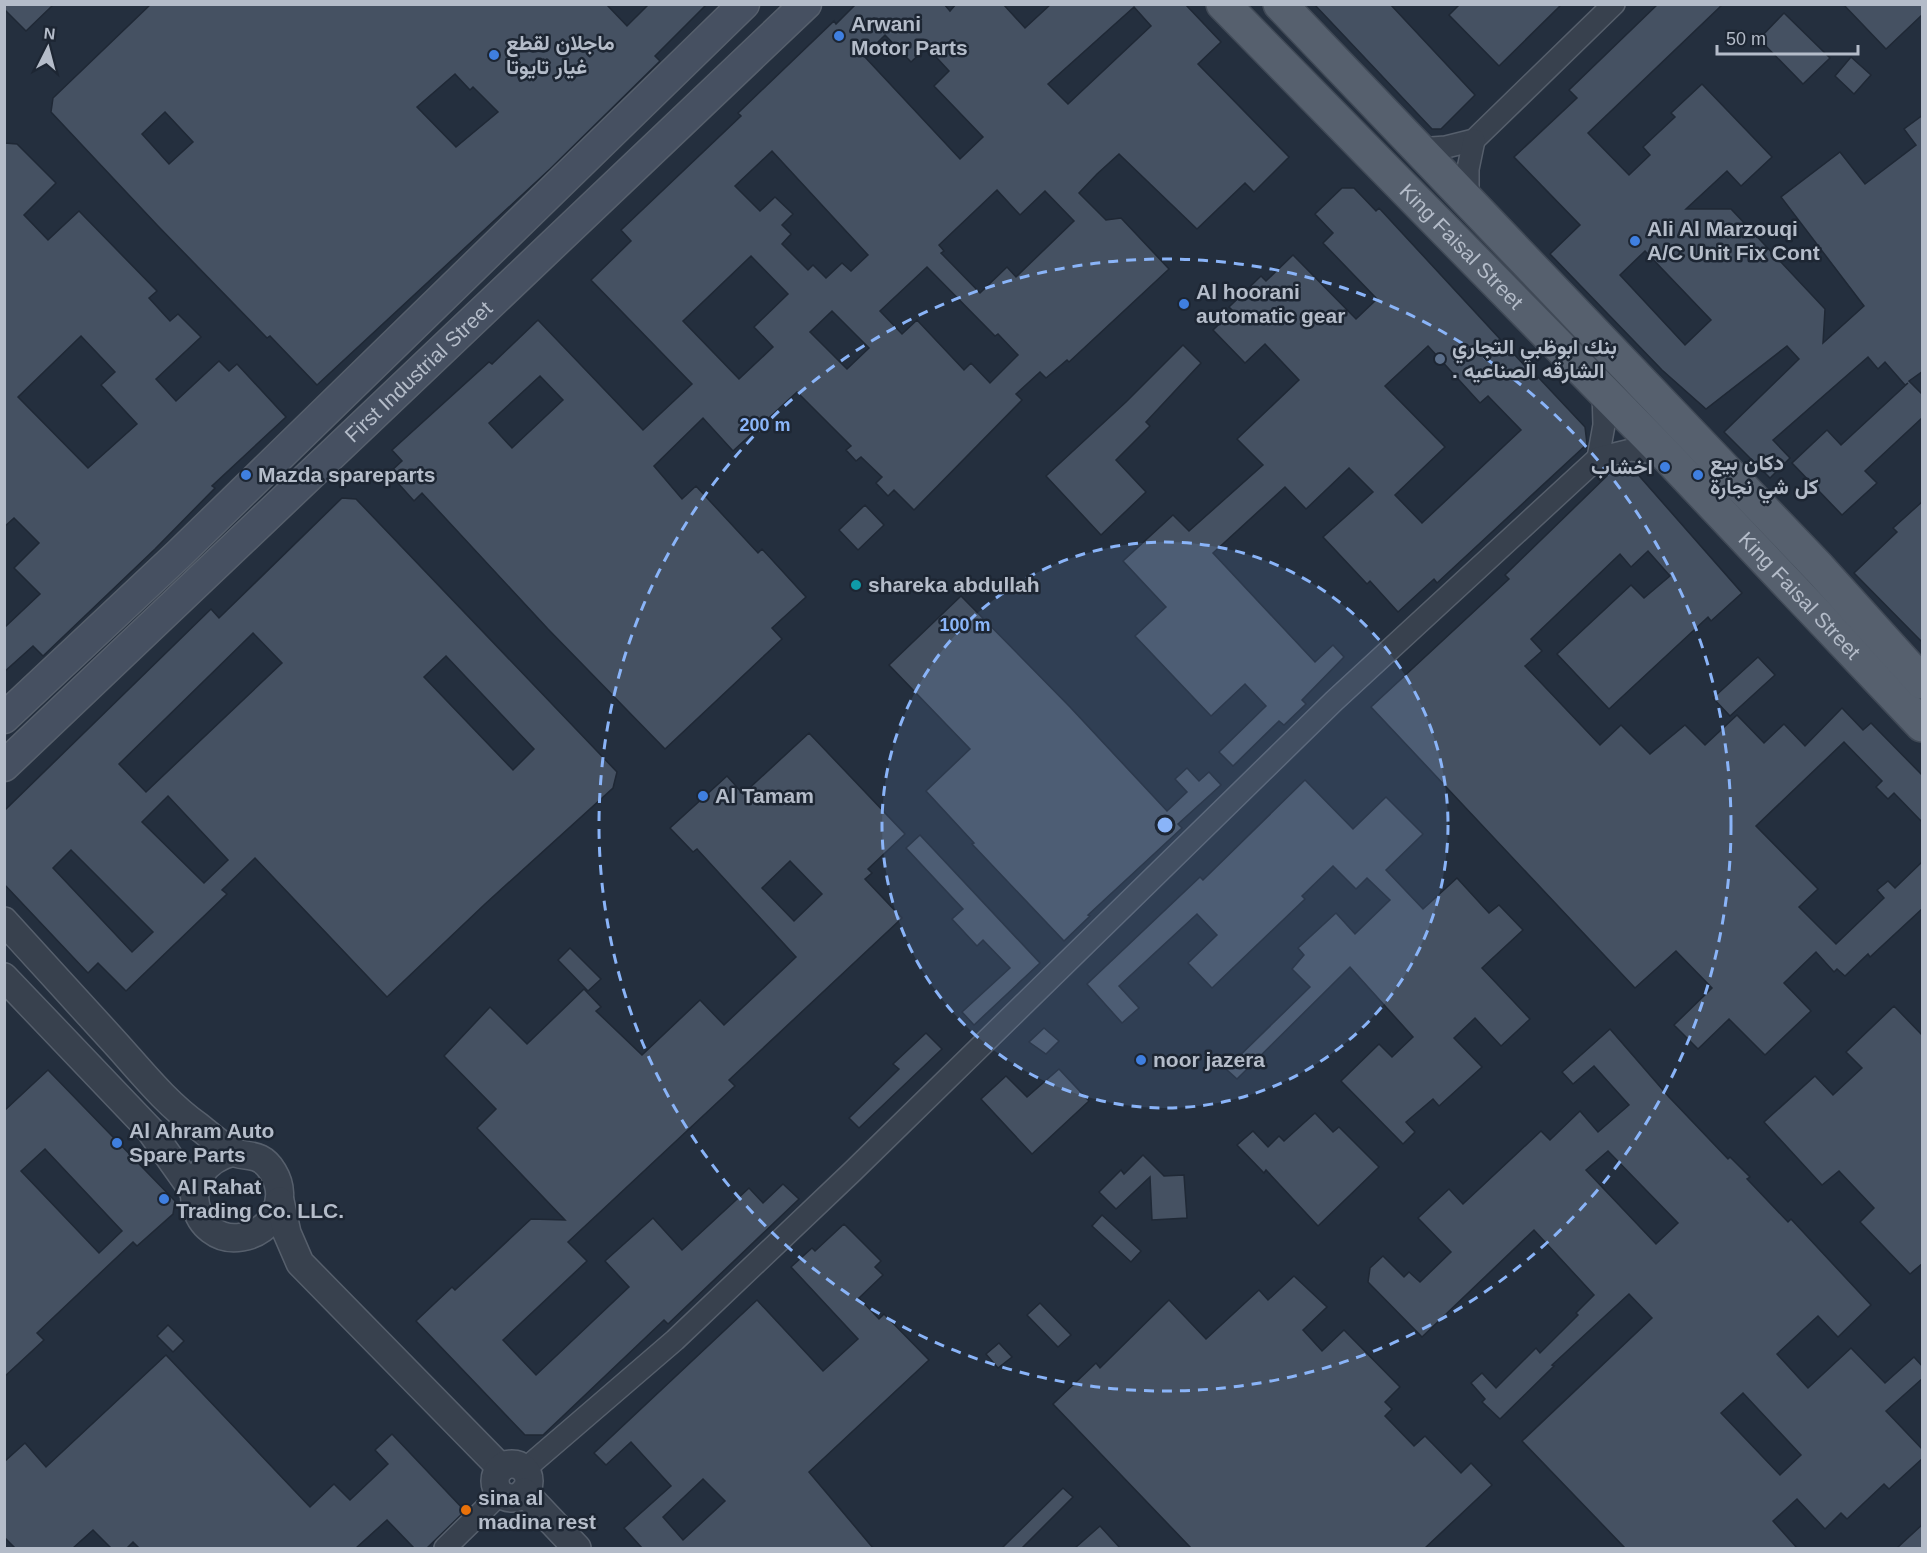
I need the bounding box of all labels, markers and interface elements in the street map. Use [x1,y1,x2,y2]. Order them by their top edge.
place label: Arwani Motor Parts [851,12,968,59]
north arrow [18,18,78,78]
scale bar [1717,18,1858,56]
text: N [43,25,56,43]
marker: Arwani Motor Parts [832,29,846,43]
text: 50 m [1726,29,1766,49]
place label: ماجلان لقطع غيار تايوتا [506,31,615,80]
marker: ماجلان لقطع غيار تايوتا [487,48,501,62]
street label: King Faisal Street [1395,179,1528,314]
place label: Ali Al Marzouqi A/C Unit Fix Cont [1647,217,1820,264]
marker: Ali Al Marzouqi A/C Unit Fix Cont [1628,234,1642,248]
place label: Al hoorani automatic gear [1196,280,1345,327]
street label: First Industrial Street [340,296,497,447]
marker: Al hoorani automatic gear [1177,297,1191,311]
place label: بنك ابوظبي التجاري . الشارقه الصناعيه [1452,335,1617,384]
marker: بنك ابوظبي التجاري . الشارقه الصناعيه [1433,352,1447,366]
text: 200 m [739,415,791,435]
place label: دكان بيع كل شي نجارة [1710,451,1819,504]
place label: اخشاب [1591,455,1653,479]
marker: اخشاب [1658,460,1672,474]
place label: Mazda spareparts [258,463,435,486]
marker: Mazda spareparts [239,468,253,482]
marker: دكان بيع كل شي نجارة [1691,468,1705,482]
street label: King Faisal Street [1734,527,1865,664]
place label: shareka abdullah [868,573,1040,596]
marker: shareka abdullah [849,578,863,592]
text: 100 m [939,615,991,635]
place label: Al Tamam [715,784,814,807]
marker: Al Tamam [696,789,710,803]
centre of rings [1155,815,1175,835]
place label: noor jazera [1153,1048,1265,1071]
marker: noor jazera [1134,1053,1148,1067]
place label: Al Ahram Auto Spare Parts [129,1119,274,1166]
marker: Al Ahram Auto Spare Parts [110,1136,124,1150]
place label: Al Rahat Trading Co. LLC. [176,1175,344,1222]
marker: Al Rahat Trading Co. LLC. [157,1192,171,1206]
place label: sina al madina rest [478,1486,596,1533]
marker: sina al madina rest [459,1503,473,1517]

